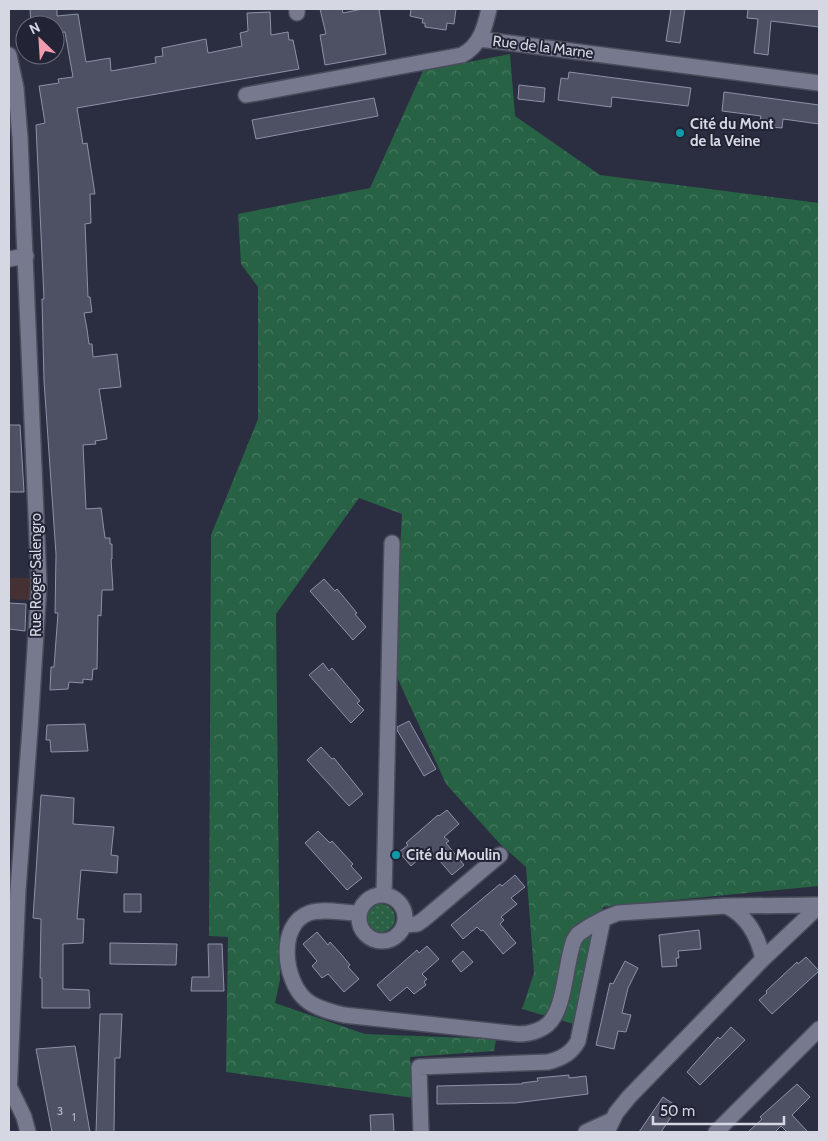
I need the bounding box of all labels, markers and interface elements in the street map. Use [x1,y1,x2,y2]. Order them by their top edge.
north arrow [15,15,65,65]
text: N [26,18,43,38]
street label: Rue de la Marne [492,32,595,62]
place label: Cité du Mont de la Veine [690,115,774,150]
marker: Cité du Mont de la Veine [674,127,686,139]
street label: Rue Roger Salengro [27,513,45,637]
place label: Cité du Moulin [406,846,501,864]
marker: Cité du Moulin [390,849,402,861]
scale bar [653,1094,784,1126]
text: 50 m [660,1102,695,1120]
house number: 3 [57,1103,63,1118]
house number: 1 [72,1109,76,1124]

